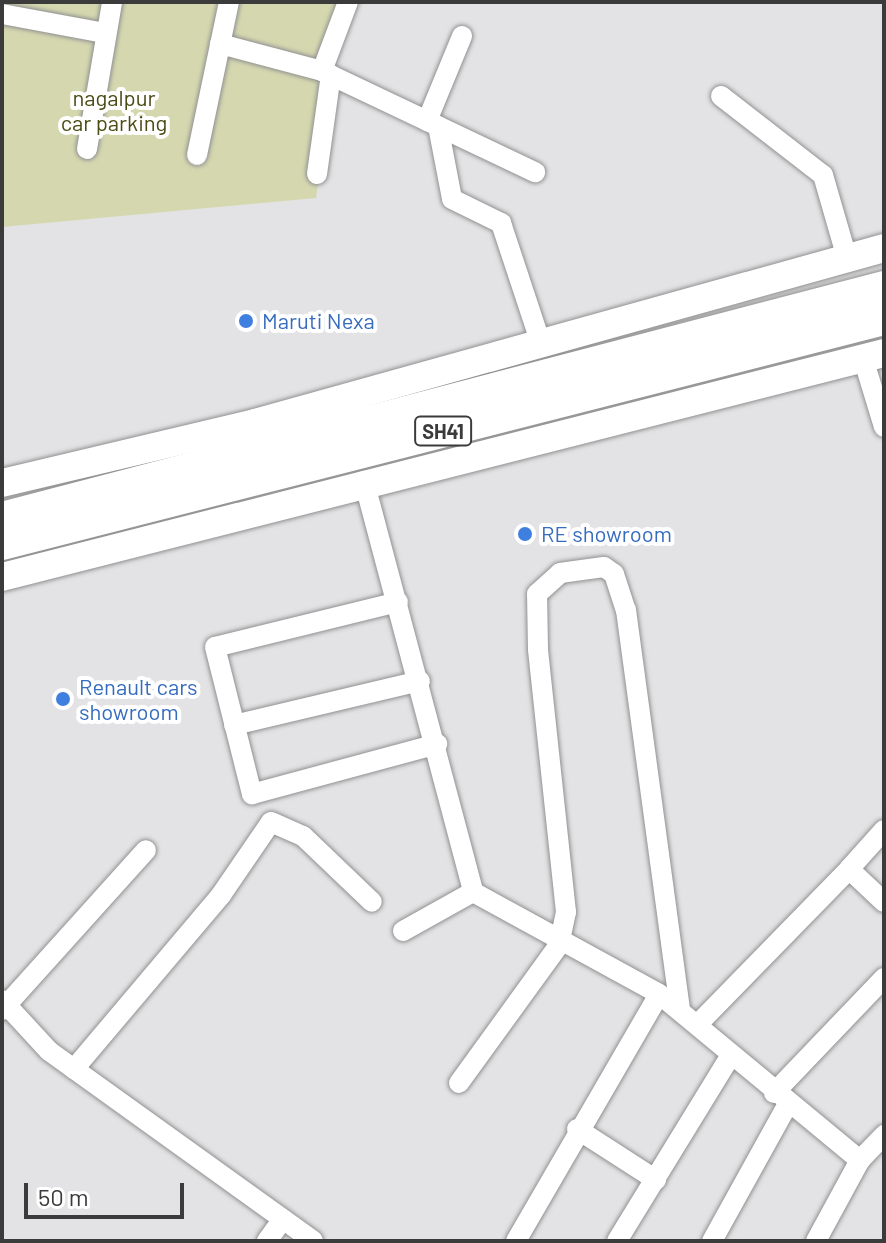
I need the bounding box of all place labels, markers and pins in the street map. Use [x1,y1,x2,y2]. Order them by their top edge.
place label: Maruti Nexa [262,308,375,334]
marker: Maruti Nexa [237,312,255,330]
place label: RE showroom [541,521,672,547]
marker: RE showroom [516,525,534,543]
place label: Renault cars showroom [79,673,198,724]
marker: Renault cars showroom [54,690,72,708]

